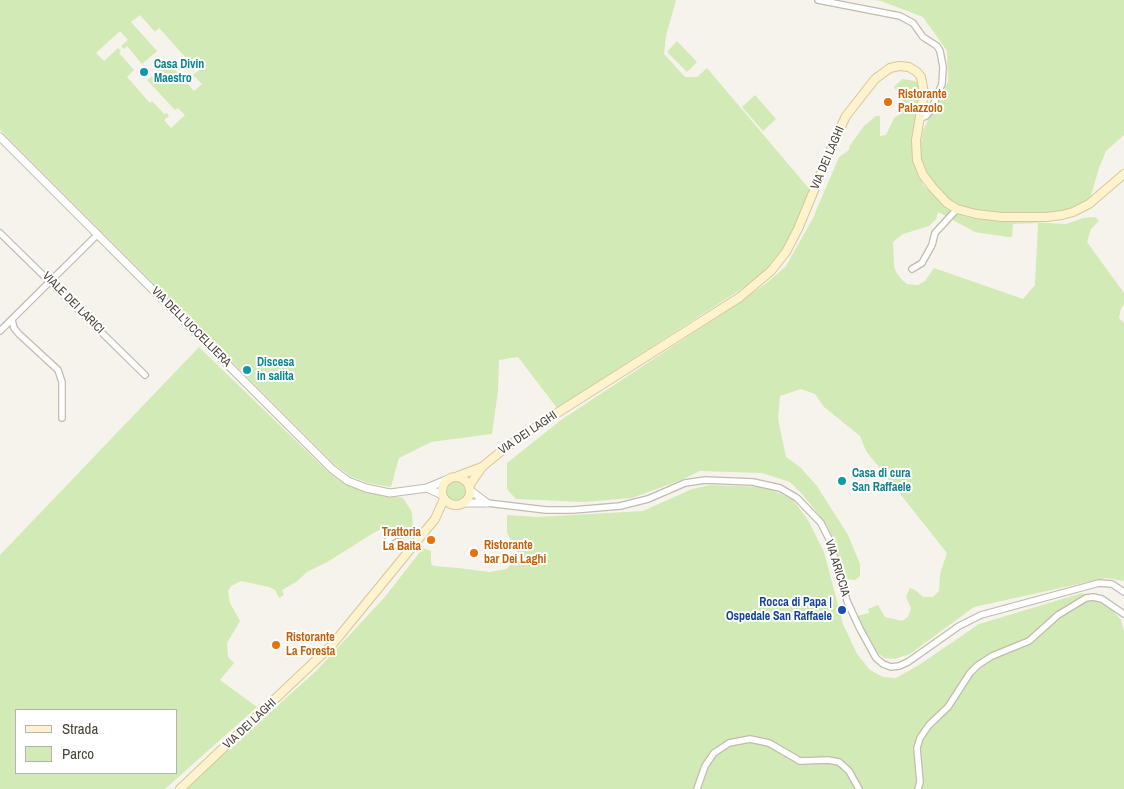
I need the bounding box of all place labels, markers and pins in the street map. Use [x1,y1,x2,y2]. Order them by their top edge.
place label: Casa Divin Maestro [154,58,204,86]
marker: Casa Divin Maestro [138,66,150,78]
place label: Ristorante Palazzolo [898,88,947,116]
marker: Ristorante Palazzolo [882,96,894,108]
place label: Discesa in salita [257,356,294,384]
marker: Discesa in salita [241,364,253,376]
place label: Casa di cura San Raffaele [852,467,911,495]
marker: Casa di cura San Raffaele [836,475,848,487]
place label: Trattoria La Baita [382,526,421,554]
marker: Trattoria La Baita [425,534,437,546]
place label: Ristorante bar Dei Laghi [484,539,546,567]
marker: Ristorante bar Dei Laghi [468,547,480,559]
place label: Rocca di Papa | Ospedale San Raffaele [726,596,832,624]
marker: Rocca di Papa | Ospedale San Raffaele [836,604,848,616]
place label: Ristorante La Foresta [286,631,335,659]
marker: Ristorante La Foresta [270,639,282,651]

